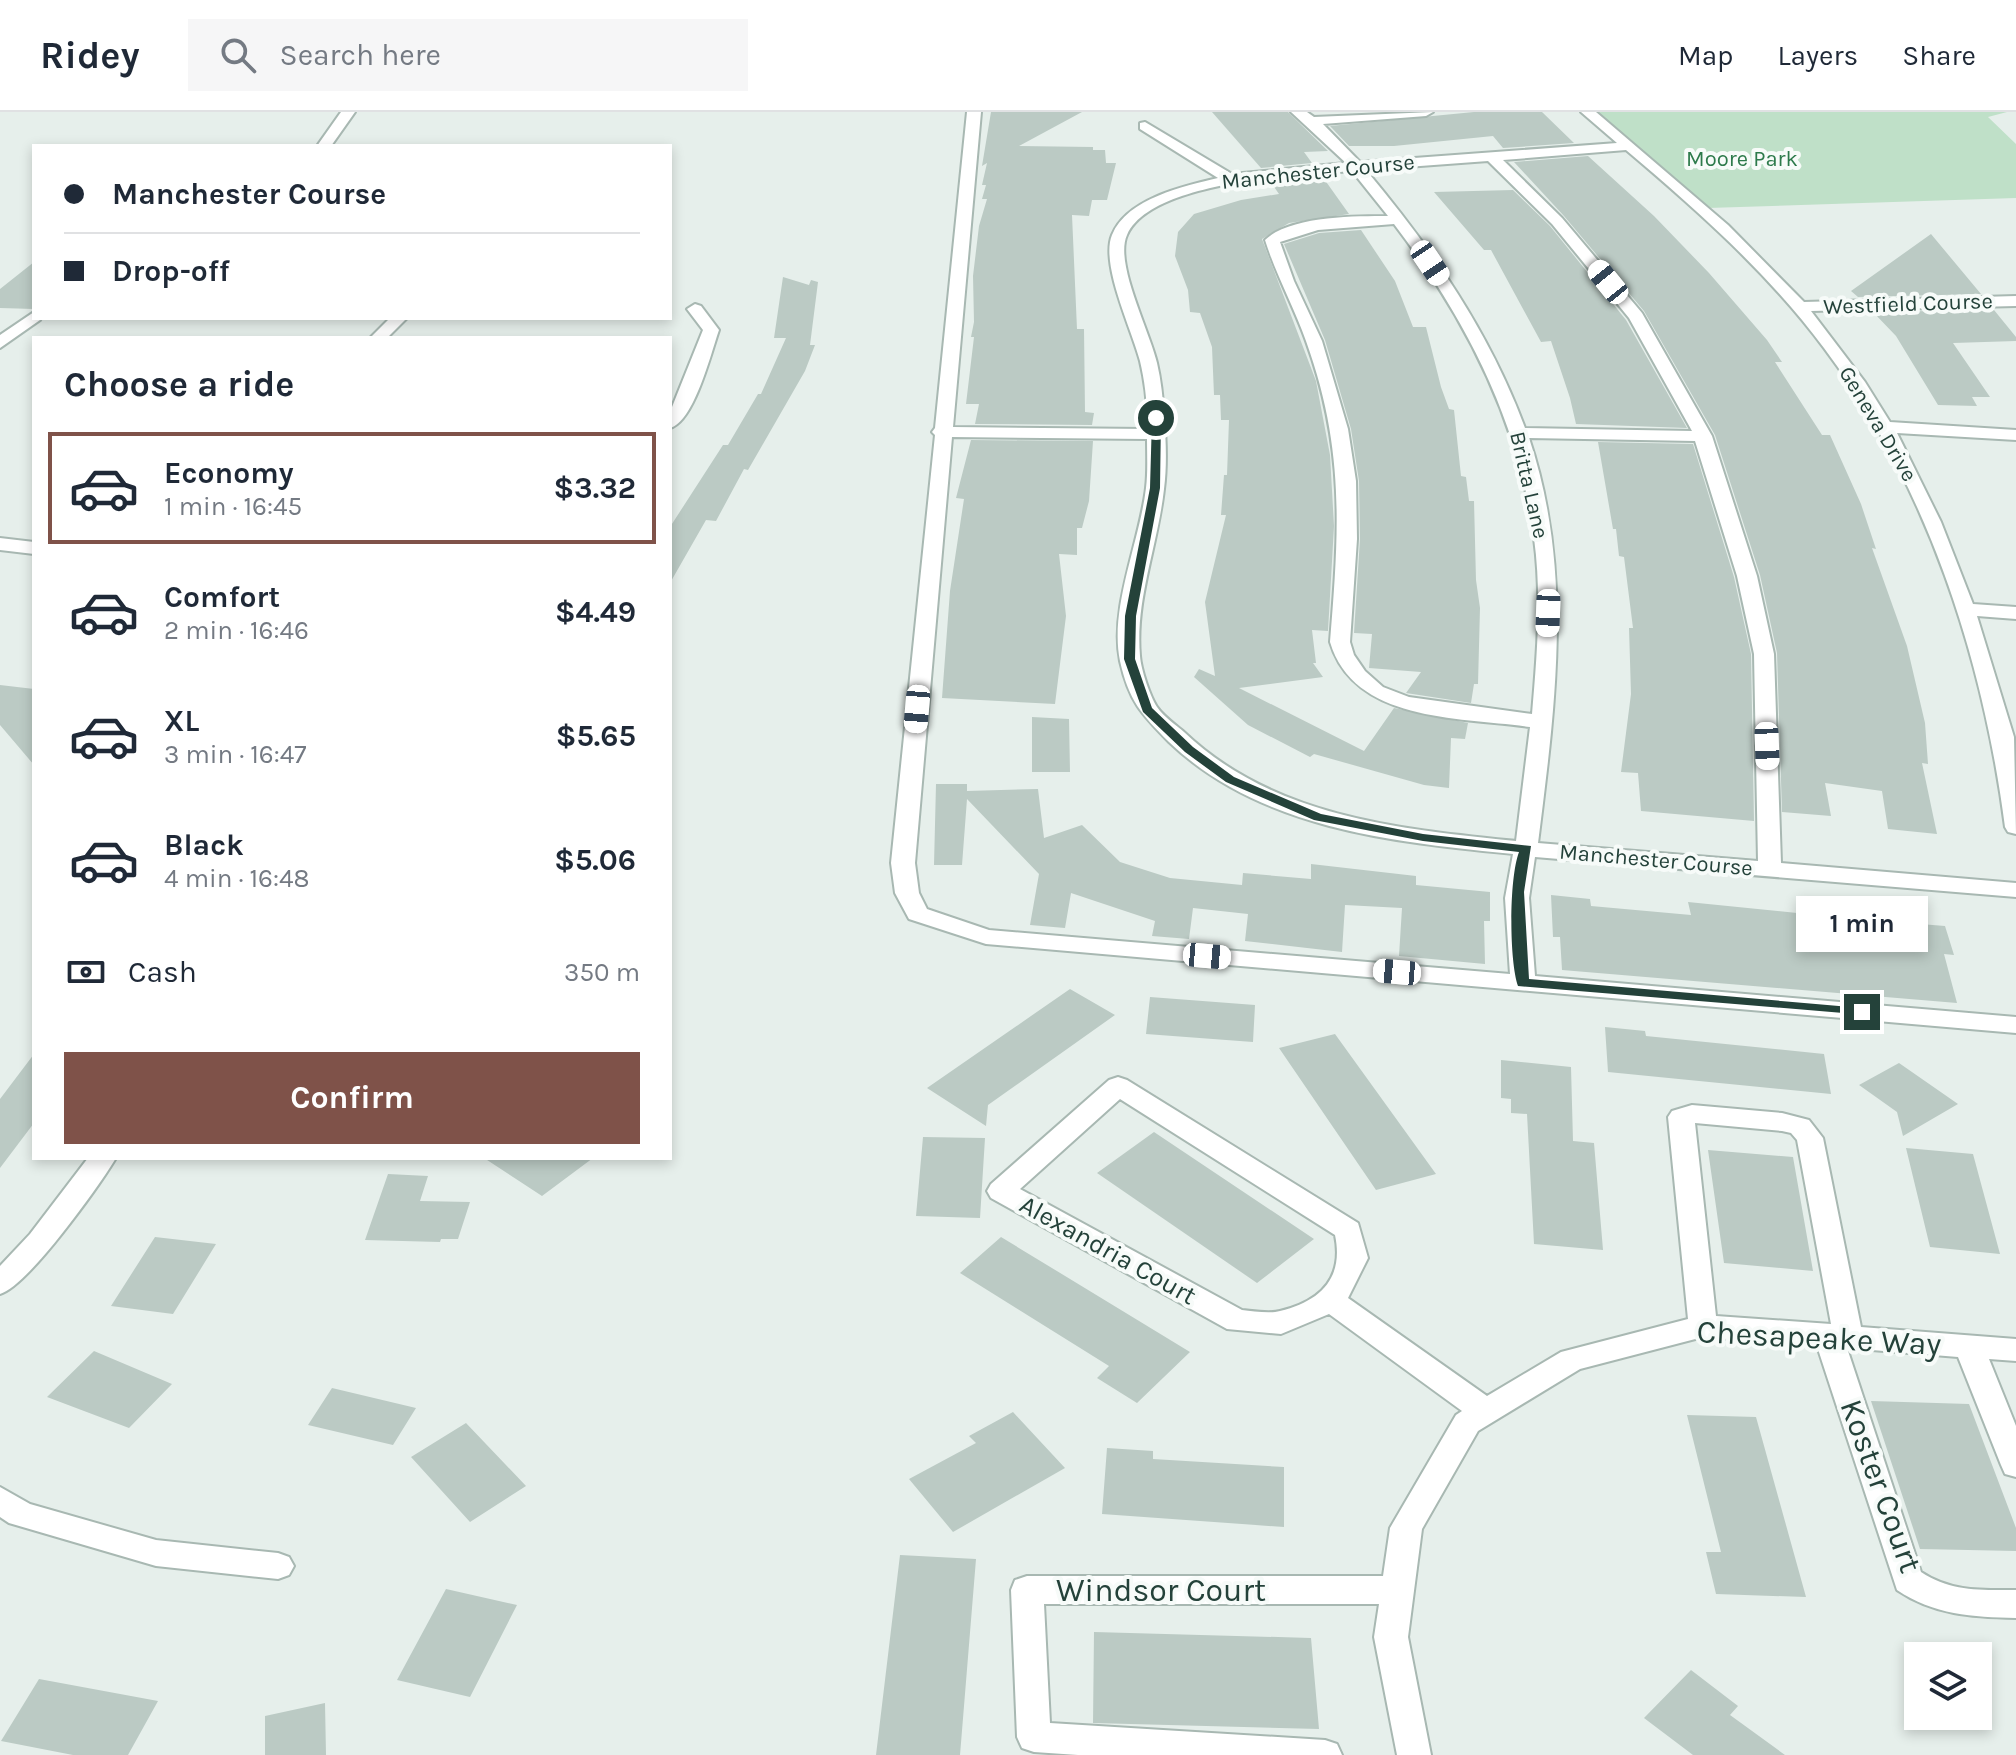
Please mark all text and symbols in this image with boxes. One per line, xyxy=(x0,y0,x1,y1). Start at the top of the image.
search box xyxy=(188,19,748,91)
text: Ridey xyxy=(40,33,140,78)
icon: search xyxy=(216,33,260,77)
text: Search here xyxy=(280,37,441,73)
text: Map xyxy=(1678,39,1733,72)
text: Layers xyxy=(1777,39,1858,72)
text: Share xyxy=(1902,39,1976,72)
park label: Moore Park xyxy=(1686,146,1798,172)
street label: Manchester Course xyxy=(1220,149,1416,195)
text: Manchester Course xyxy=(112,176,386,212)
car xyxy=(1407,236,1453,290)
text: Drop-off xyxy=(112,253,230,289)
car xyxy=(1584,256,1632,308)
street label: Westfield Course xyxy=(1823,288,1993,320)
street label: Geneva Drive xyxy=(1833,362,1923,486)
text: Choose a ride xyxy=(64,363,294,405)
route start xyxy=(1138,400,1174,436)
street label: Britta Lane xyxy=(1504,429,1554,541)
icon: car xyxy=(68,452,140,524)
text: Economy xyxy=(164,455,294,491)
text: $3.32 xyxy=(553,470,636,506)
text: 1 min · 16:45 xyxy=(164,491,302,522)
icon: car xyxy=(68,576,140,648)
text: Comfort xyxy=(164,579,280,615)
car xyxy=(1535,589,1561,637)
text: $4.49 xyxy=(555,594,636,630)
text: 2 min · 16:46 xyxy=(164,615,309,646)
car xyxy=(903,684,931,734)
icon: car xyxy=(68,700,140,772)
text: XL xyxy=(164,703,199,739)
text: $5.65 xyxy=(556,718,636,754)
car xyxy=(1754,722,1780,770)
text: 3 min · 16:47 xyxy=(164,739,306,770)
icon: car xyxy=(68,824,140,896)
text: Black xyxy=(164,827,244,863)
street label: Manchester Course xyxy=(1558,839,1754,881)
text: $5.06 xyxy=(554,842,636,878)
text: 4 min · 16:48 xyxy=(164,863,309,894)
callout: 1 min xyxy=(1796,896,1928,952)
text: 1 min xyxy=(1829,908,1895,939)
car xyxy=(1182,942,1232,970)
icon: cash xyxy=(64,950,108,994)
text: Cash xyxy=(128,954,197,990)
text: 350 m xyxy=(564,957,640,988)
car xyxy=(1372,958,1422,986)
route end xyxy=(1844,994,1880,1030)
button: Confirm xyxy=(64,1052,640,1144)
street label: Alexandria Court xyxy=(1014,1189,1202,1311)
street label: Chesapeake Way xyxy=(1696,1313,1942,1363)
street label: Koster Court xyxy=(1833,1394,1929,1578)
street label: Windsor Court xyxy=(1056,1572,1266,1609)
map controls xyxy=(1904,1642,1992,1730)
button: layers xyxy=(1904,1642,1992,1730)

